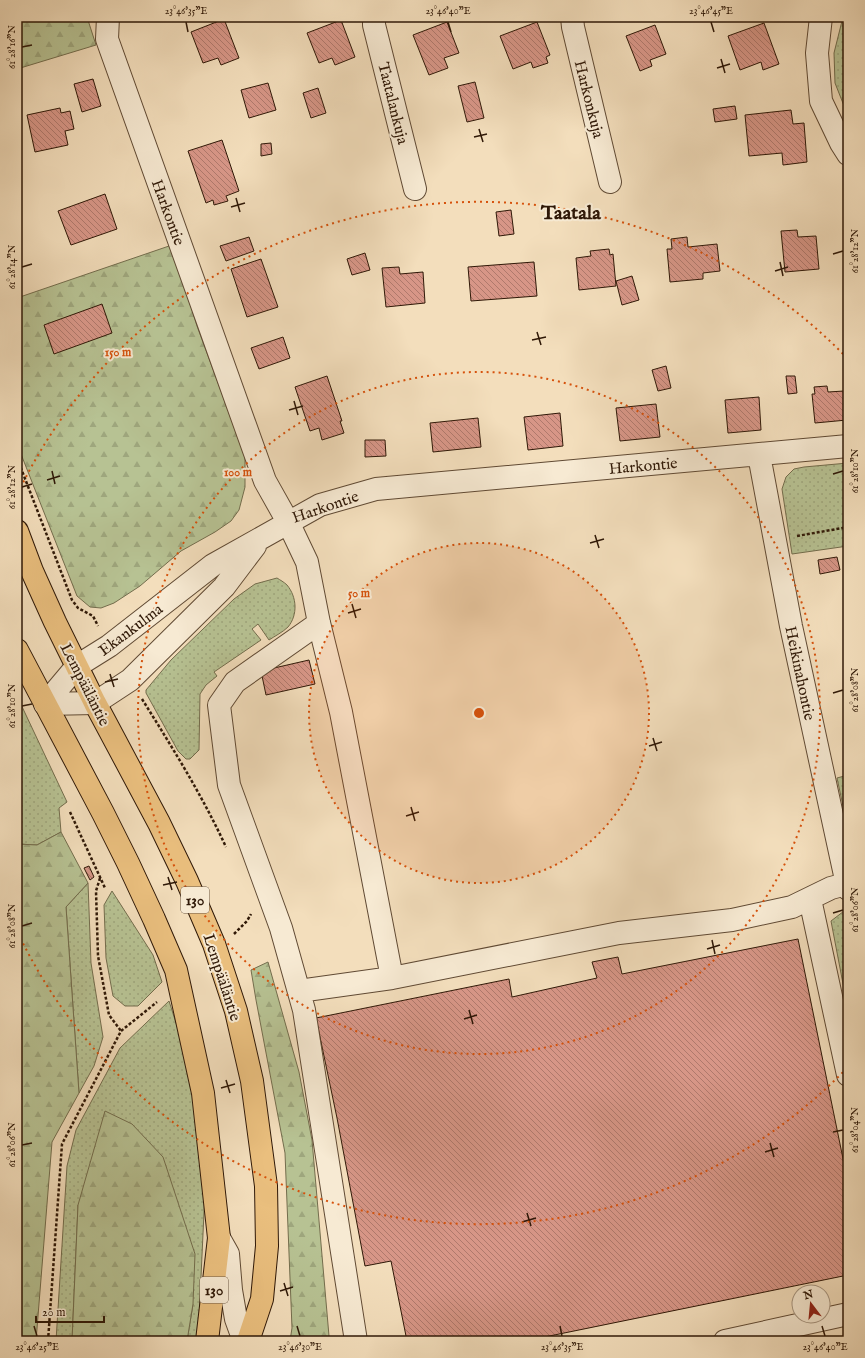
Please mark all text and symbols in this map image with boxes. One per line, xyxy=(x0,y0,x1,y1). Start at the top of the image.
text: 23°46'35"E xyxy=(165,5,207,18)
text: 23°46'40"E xyxy=(425,5,471,18)
text: 23°46'45"E xyxy=(689,5,733,18)
text: 61°28'16"N xyxy=(6,25,19,69)
street label: Harkonkuja xyxy=(569,58,607,141)
street label: Taatalankuja xyxy=(372,60,412,147)
street label: Harkontie xyxy=(146,177,188,249)
district label: Taatala xyxy=(540,201,601,226)
text: 61°28'12"N xyxy=(849,228,862,273)
text: 61°28'14"N xyxy=(6,244,19,289)
text: 150 m xyxy=(105,345,132,360)
text: 61°28'10"N xyxy=(849,448,862,493)
street label: Harkontie xyxy=(608,454,678,480)
text: 61°28'12"N xyxy=(6,464,19,509)
text: 100 m xyxy=(224,465,253,480)
street label: Harkontie xyxy=(290,487,362,529)
text: 50 m xyxy=(348,586,371,601)
street label: Ekankulma xyxy=(95,600,167,661)
street label: Heikinahontie xyxy=(779,624,819,722)
street label: Lempääläntie xyxy=(55,640,114,730)
text: 61°28'08"N xyxy=(849,667,862,712)
text: 61°28'10"N xyxy=(6,683,19,728)
centre of rings xyxy=(472,706,486,720)
road number: 130 xyxy=(181,887,209,913)
text: 61°28'06"N xyxy=(849,887,862,933)
text: 61°28'08"N xyxy=(6,903,19,948)
street label: Lempääläntie xyxy=(198,931,245,1024)
text: 61°28'04"N xyxy=(849,1107,862,1153)
text: 61°28'06"N xyxy=(6,1122,19,1168)
road number: 130 xyxy=(200,1277,228,1303)
north arrow xyxy=(791,1284,831,1324)
text: N xyxy=(801,1287,815,1304)
scale bar xyxy=(36,1298,104,1324)
text: 20 m xyxy=(42,1305,65,1320)
text: 23°46'25"E xyxy=(15,1341,59,1354)
text: 23°46'30"E xyxy=(278,1341,322,1354)
text: 23°46'35"E xyxy=(541,1341,583,1354)
text: 23°46'40"E xyxy=(802,1341,848,1354)

